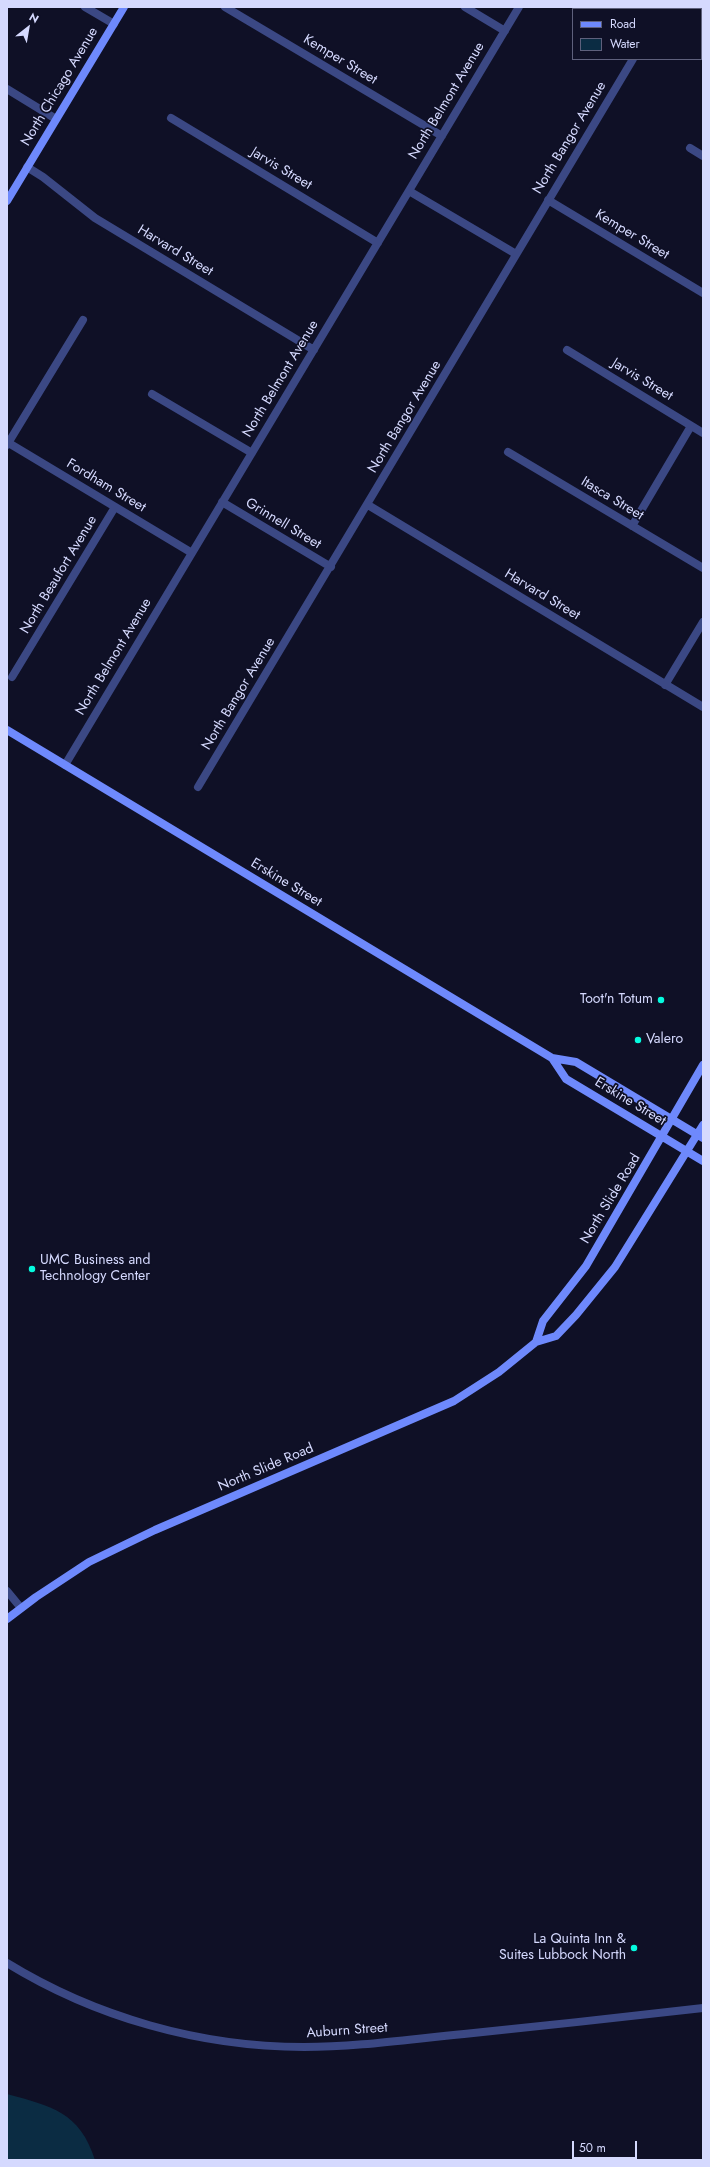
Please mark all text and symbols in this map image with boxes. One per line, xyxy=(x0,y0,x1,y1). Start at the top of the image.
north arrow xyxy=(8,8,48,48)
legend xyxy=(572,8,702,60)
text: N xyxy=(26,9,42,27)
text: Road xyxy=(610,15,636,33)
street label: North Chicago Avenue xyxy=(18,25,102,149)
street label: Kemper Street xyxy=(300,31,380,89)
text: Water xyxy=(610,35,640,53)
street label: North Belmont Avenue xyxy=(405,39,489,163)
street label: North Bangor Avenue xyxy=(530,79,610,197)
street label: Jarvis Street xyxy=(247,144,315,194)
street label: Kemper Street xyxy=(592,206,672,264)
street label: Harvard Street xyxy=(134,222,216,280)
street label: North Belmont Avenue xyxy=(239,317,323,441)
street label: Jarvis Street xyxy=(608,355,676,405)
street label: North Bangor Avenue xyxy=(365,358,445,476)
street label: Fordham Street xyxy=(63,456,149,516)
street label: Itasca Street xyxy=(578,474,646,524)
street label: Grinnell Street xyxy=(242,495,324,553)
street label: North Beaufort Avenue xyxy=(17,513,101,637)
street label: Harvard Street xyxy=(501,566,583,624)
street label: North Belmont Avenue xyxy=(72,595,156,719)
street label: North Bangor Avenue xyxy=(199,635,279,753)
street label: Erskine Street xyxy=(247,855,325,911)
place label: Toot'n Totum xyxy=(580,992,653,1008)
marker: Toot'n Totum xyxy=(656,995,666,1005)
place label: Valero xyxy=(646,1032,683,1048)
marker: Valero xyxy=(633,1035,643,1045)
street label: Erskine Street xyxy=(591,1074,669,1130)
street label: North Slide Road xyxy=(577,1151,645,1247)
place label: UMC Business and Technology Center xyxy=(40,1253,150,1286)
marker: UMC Business and Technology Center xyxy=(27,1264,37,1274)
street label: North Slide Road xyxy=(216,1440,316,1496)
place label: La Quinta Inn & Suites Lubbock North xyxy=(499,1932,626,1964)
marker: La Quinta Inn & Suites Lubbock North xyxy=(629,1943,639,1953)
street label: Auburn Street xyxy=(306,2020,388,2042)
scale bar xyxy=(574,2133,639,2159)
text: 50 m xyxy=(579,2139,606,2157)

